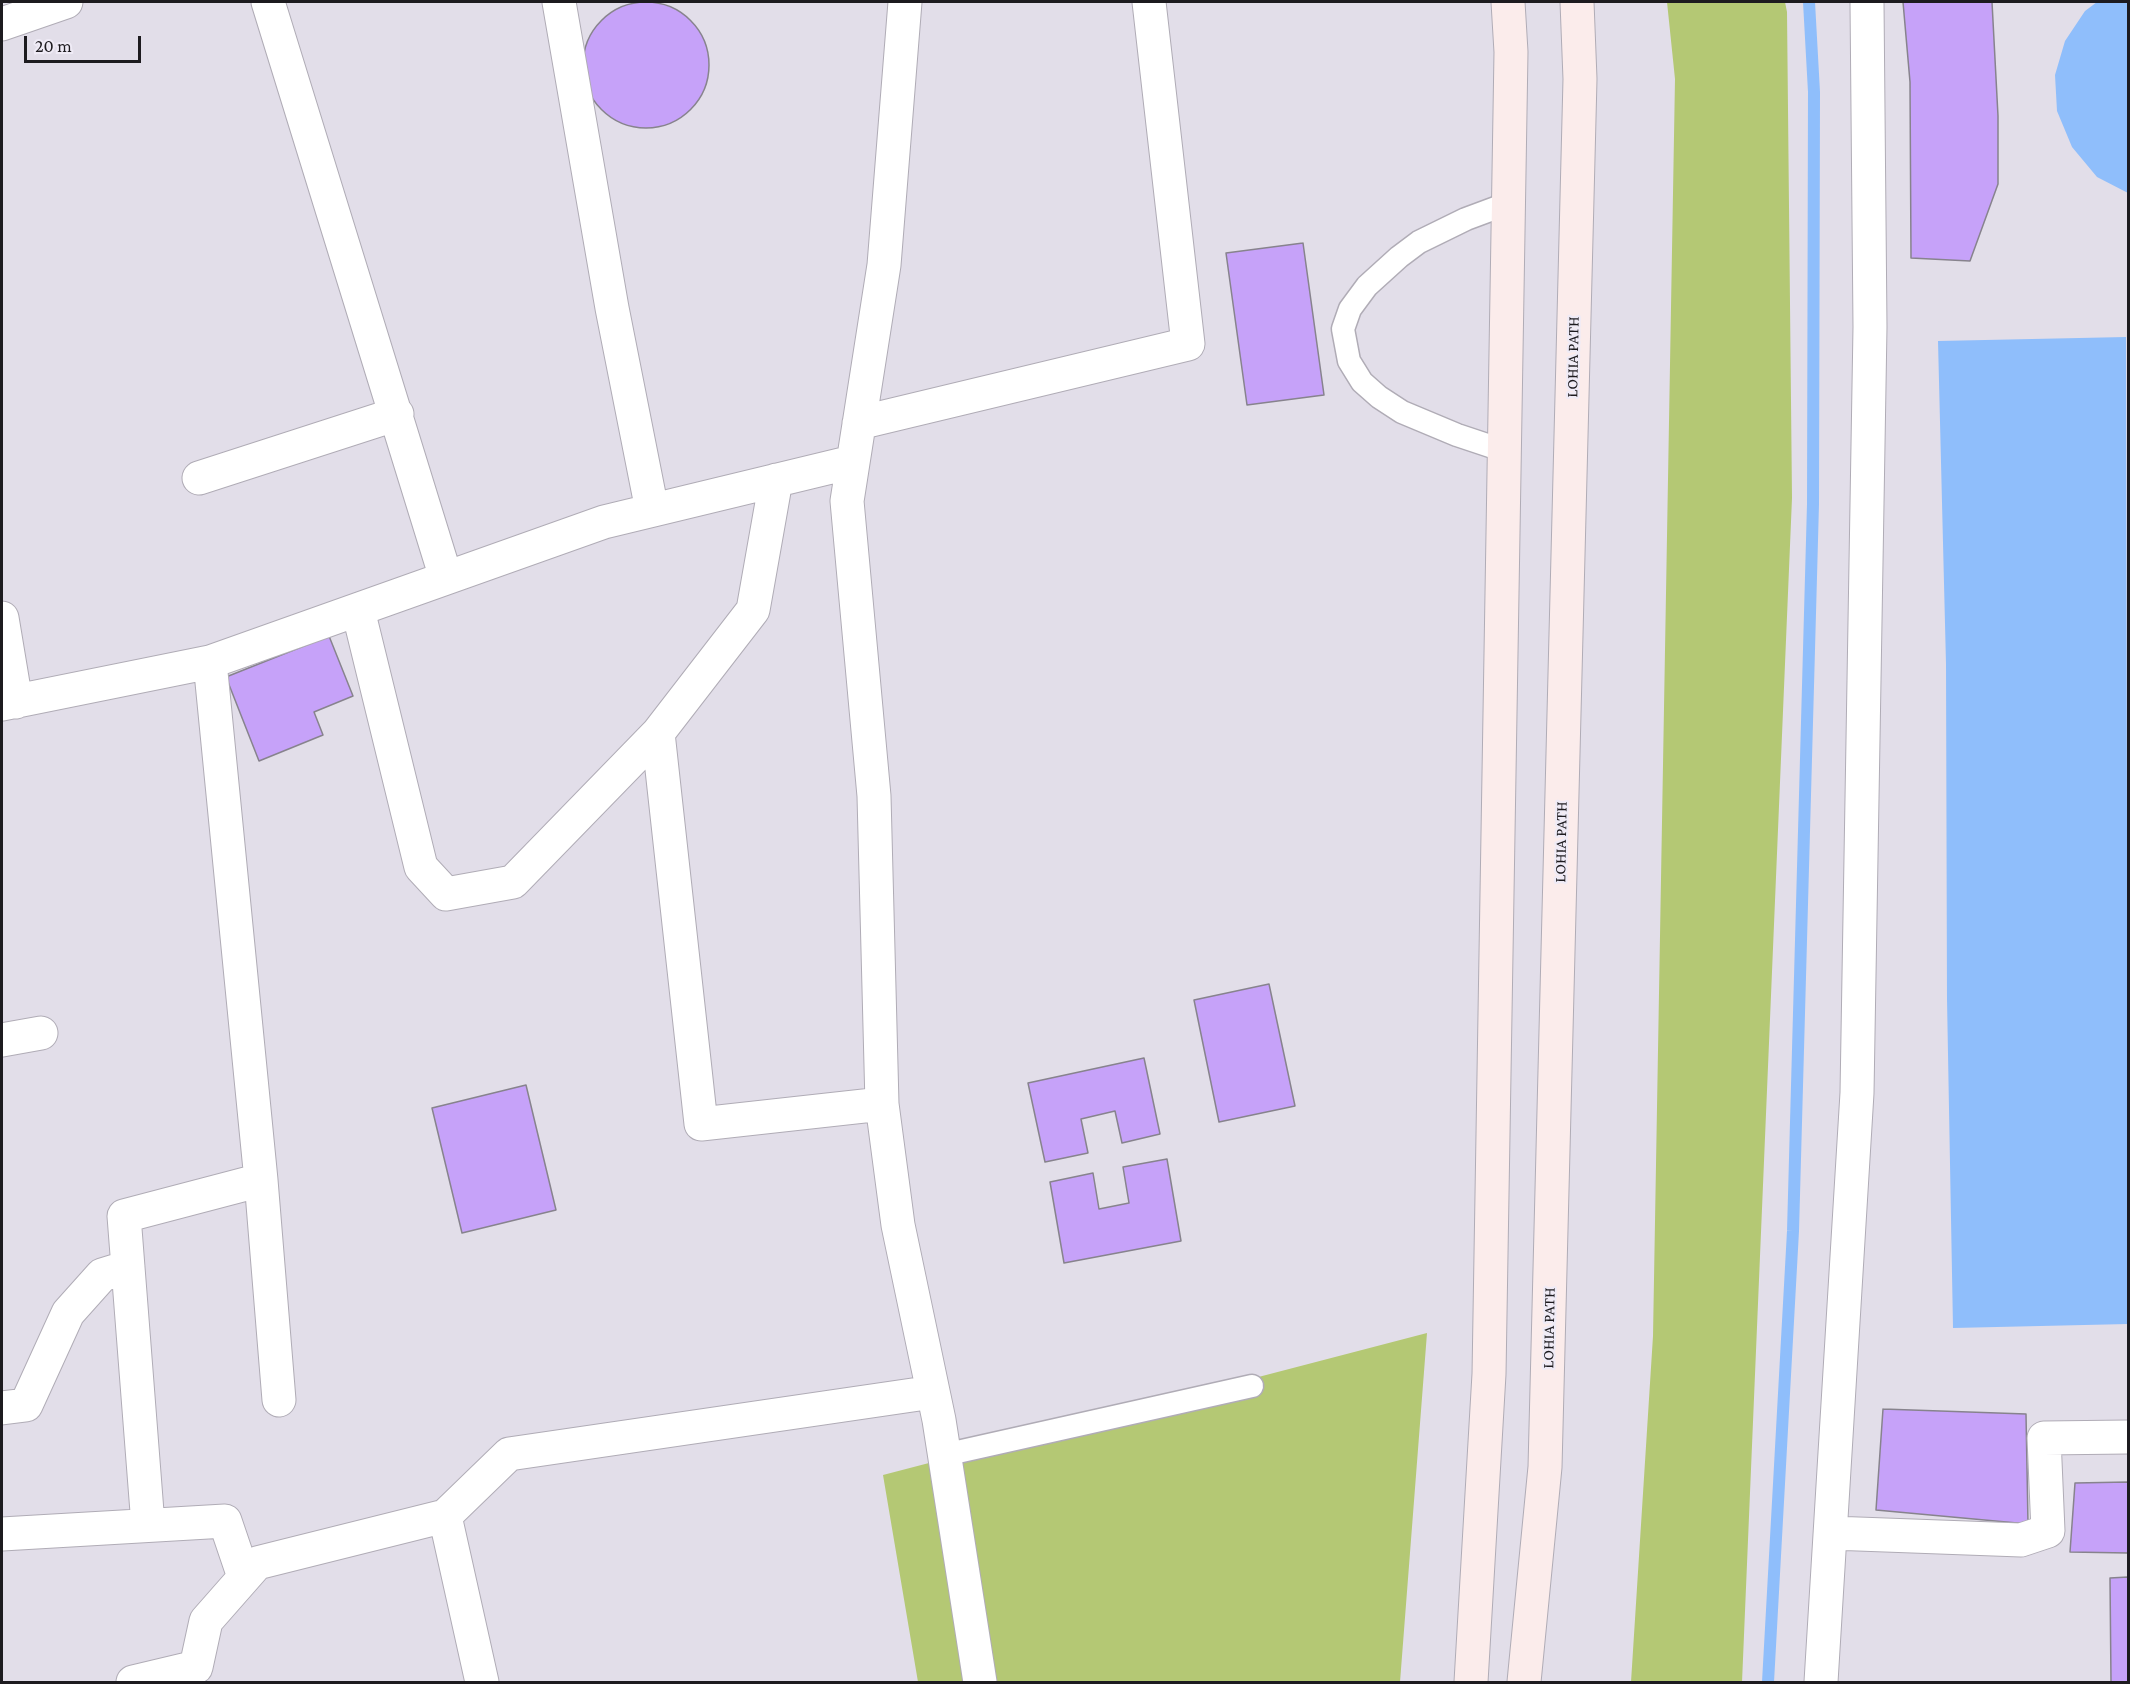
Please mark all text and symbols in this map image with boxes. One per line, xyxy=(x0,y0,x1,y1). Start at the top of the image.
scale bar xyxy=(27,24,144,62)
text: 20 m xyxy=(35,36,72,56)
street label: LOHIA PATH xyxy=(1563,316,1583,398)
street label: LOHIA PATH xyxy=(1551,801,1571,883)
street label: LOHIA PATH xyxy=(1539,1287,1559,1369)

